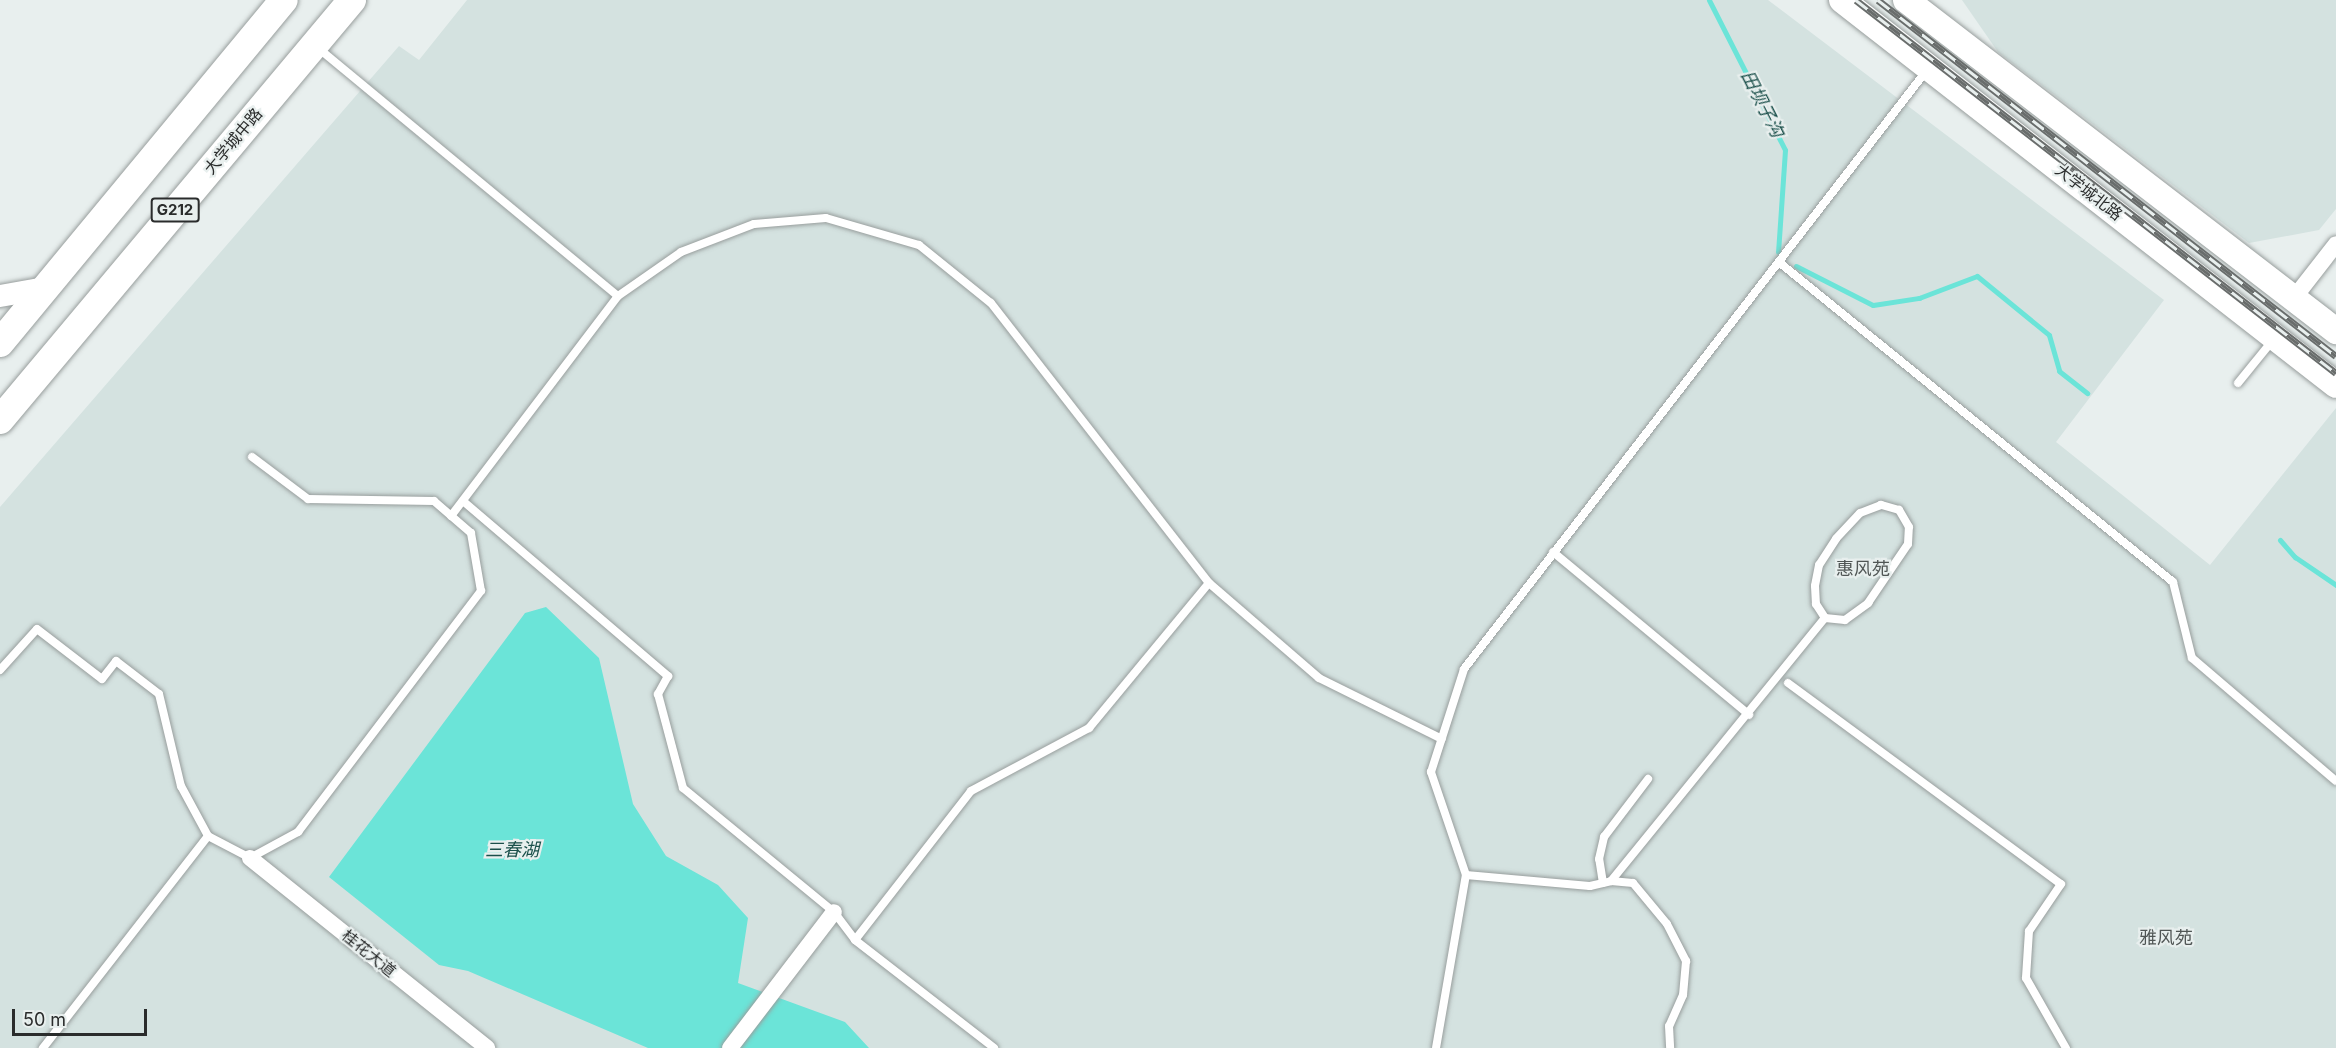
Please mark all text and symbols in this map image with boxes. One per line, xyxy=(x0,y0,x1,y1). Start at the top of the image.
water label: 田坝子沟 xyxy=(1736,67,1788,141)
street label: 大学城中路 xyxy=(200,104,266,178)
street label: 大学城北路 xyxy=(2052,160,2126,224)
road number: G212 xyxy=(150,198,201,222)
district label: 惠风苑 xyxy=(1836,558,1890,580)
water label: 三春湖 xyxy=(485,839,539,861)
street label: 桂花大道 xyxy=(338,925,400,981)
district label: 雅风苑 xyxy=(2139,927,2193,949)
scale bar xyxy=(15,997,150,1035)
text: 50 m xyxy=(23,1009,66,1030)

